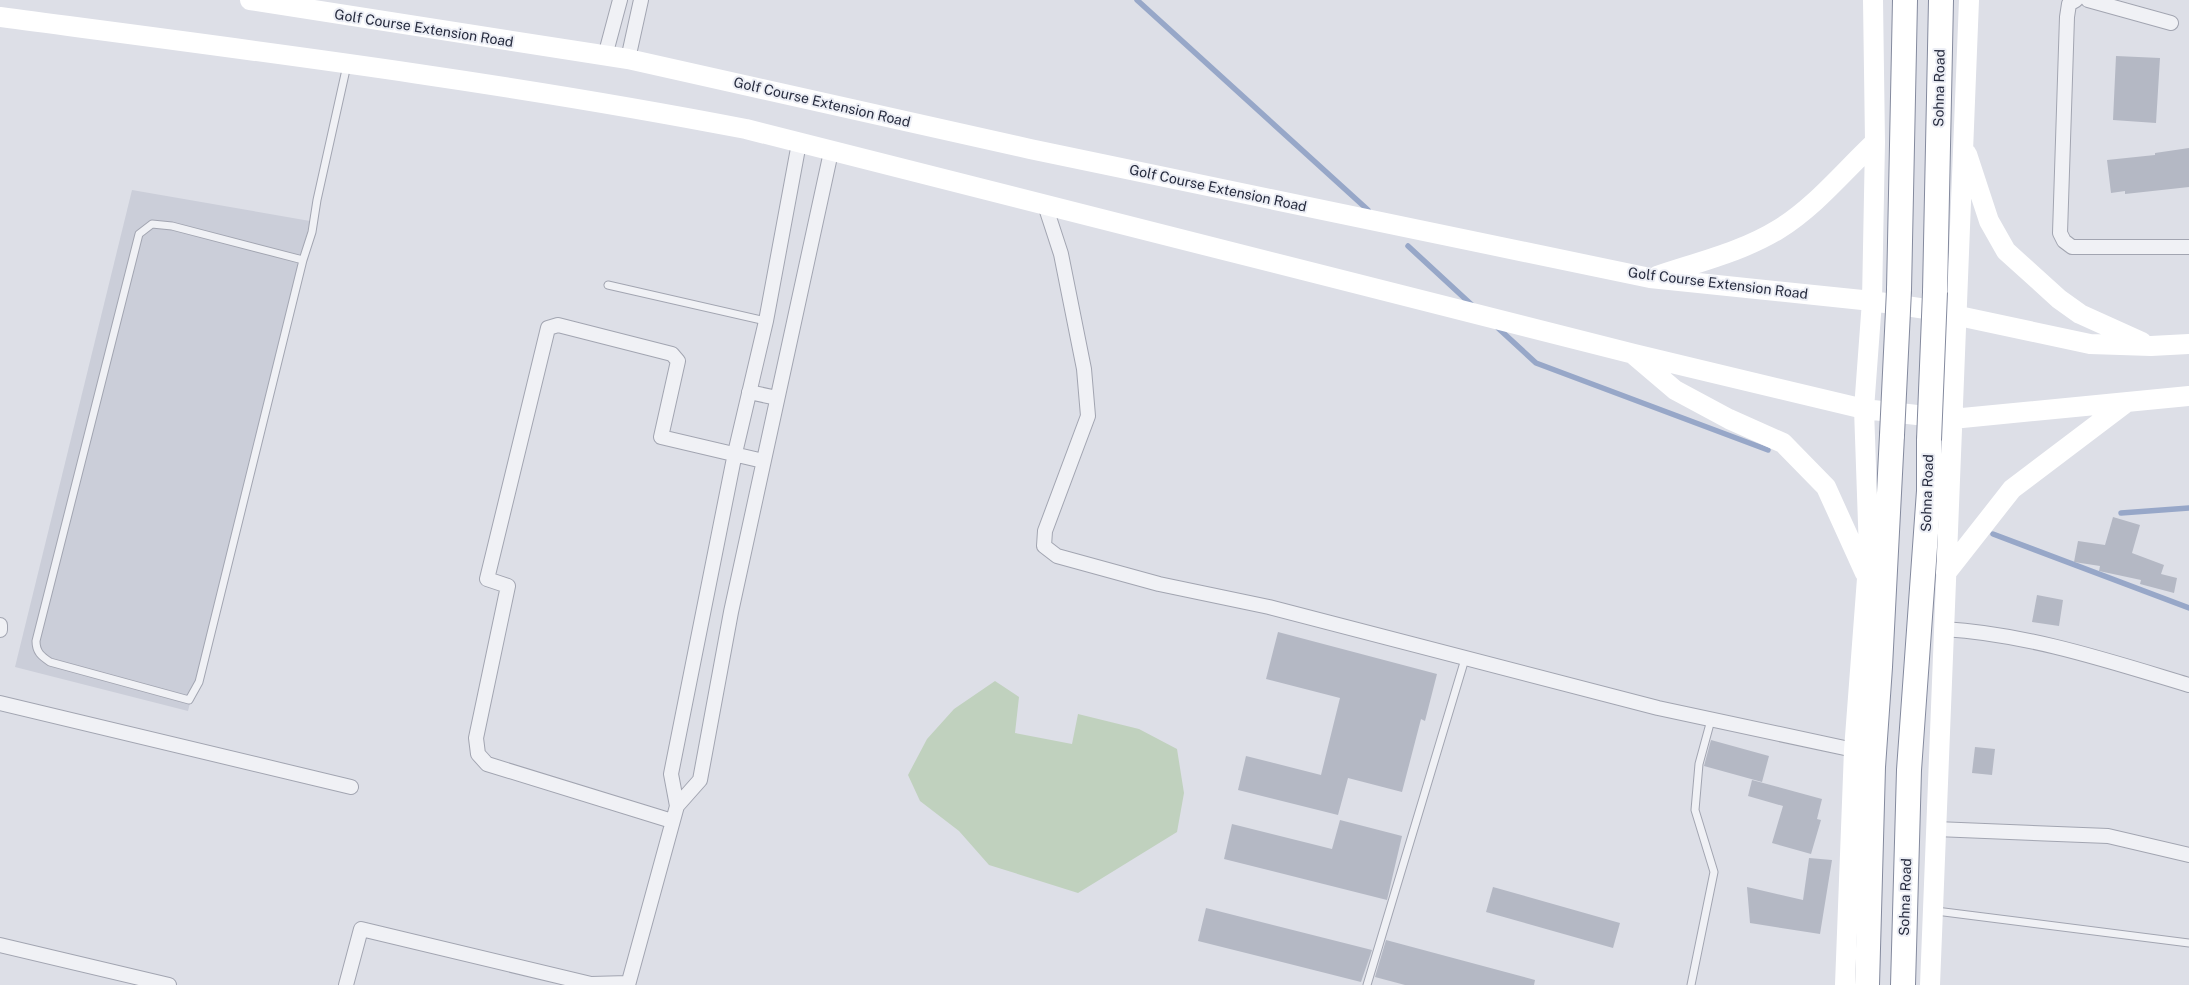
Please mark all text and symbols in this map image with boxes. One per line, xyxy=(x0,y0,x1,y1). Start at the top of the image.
street label: Golf Course Extension Road xyxy=(333,6,515,50)
street label: Sohna Road xyxy=(1930,49,1948,127)
street label: Golf Course Extension Road xyxy=(732,74,912,130)
street label: Golf Course Extension Road xyxy=(1128,161,1308,215)
street label: Golf Course Extension Road xyxy=(1627,264,1809,302)
street label: Sohna Road xyxy=(1918,454,1936,532)
street label: Sohna Road xyxy=(1896,858,1914,936)

